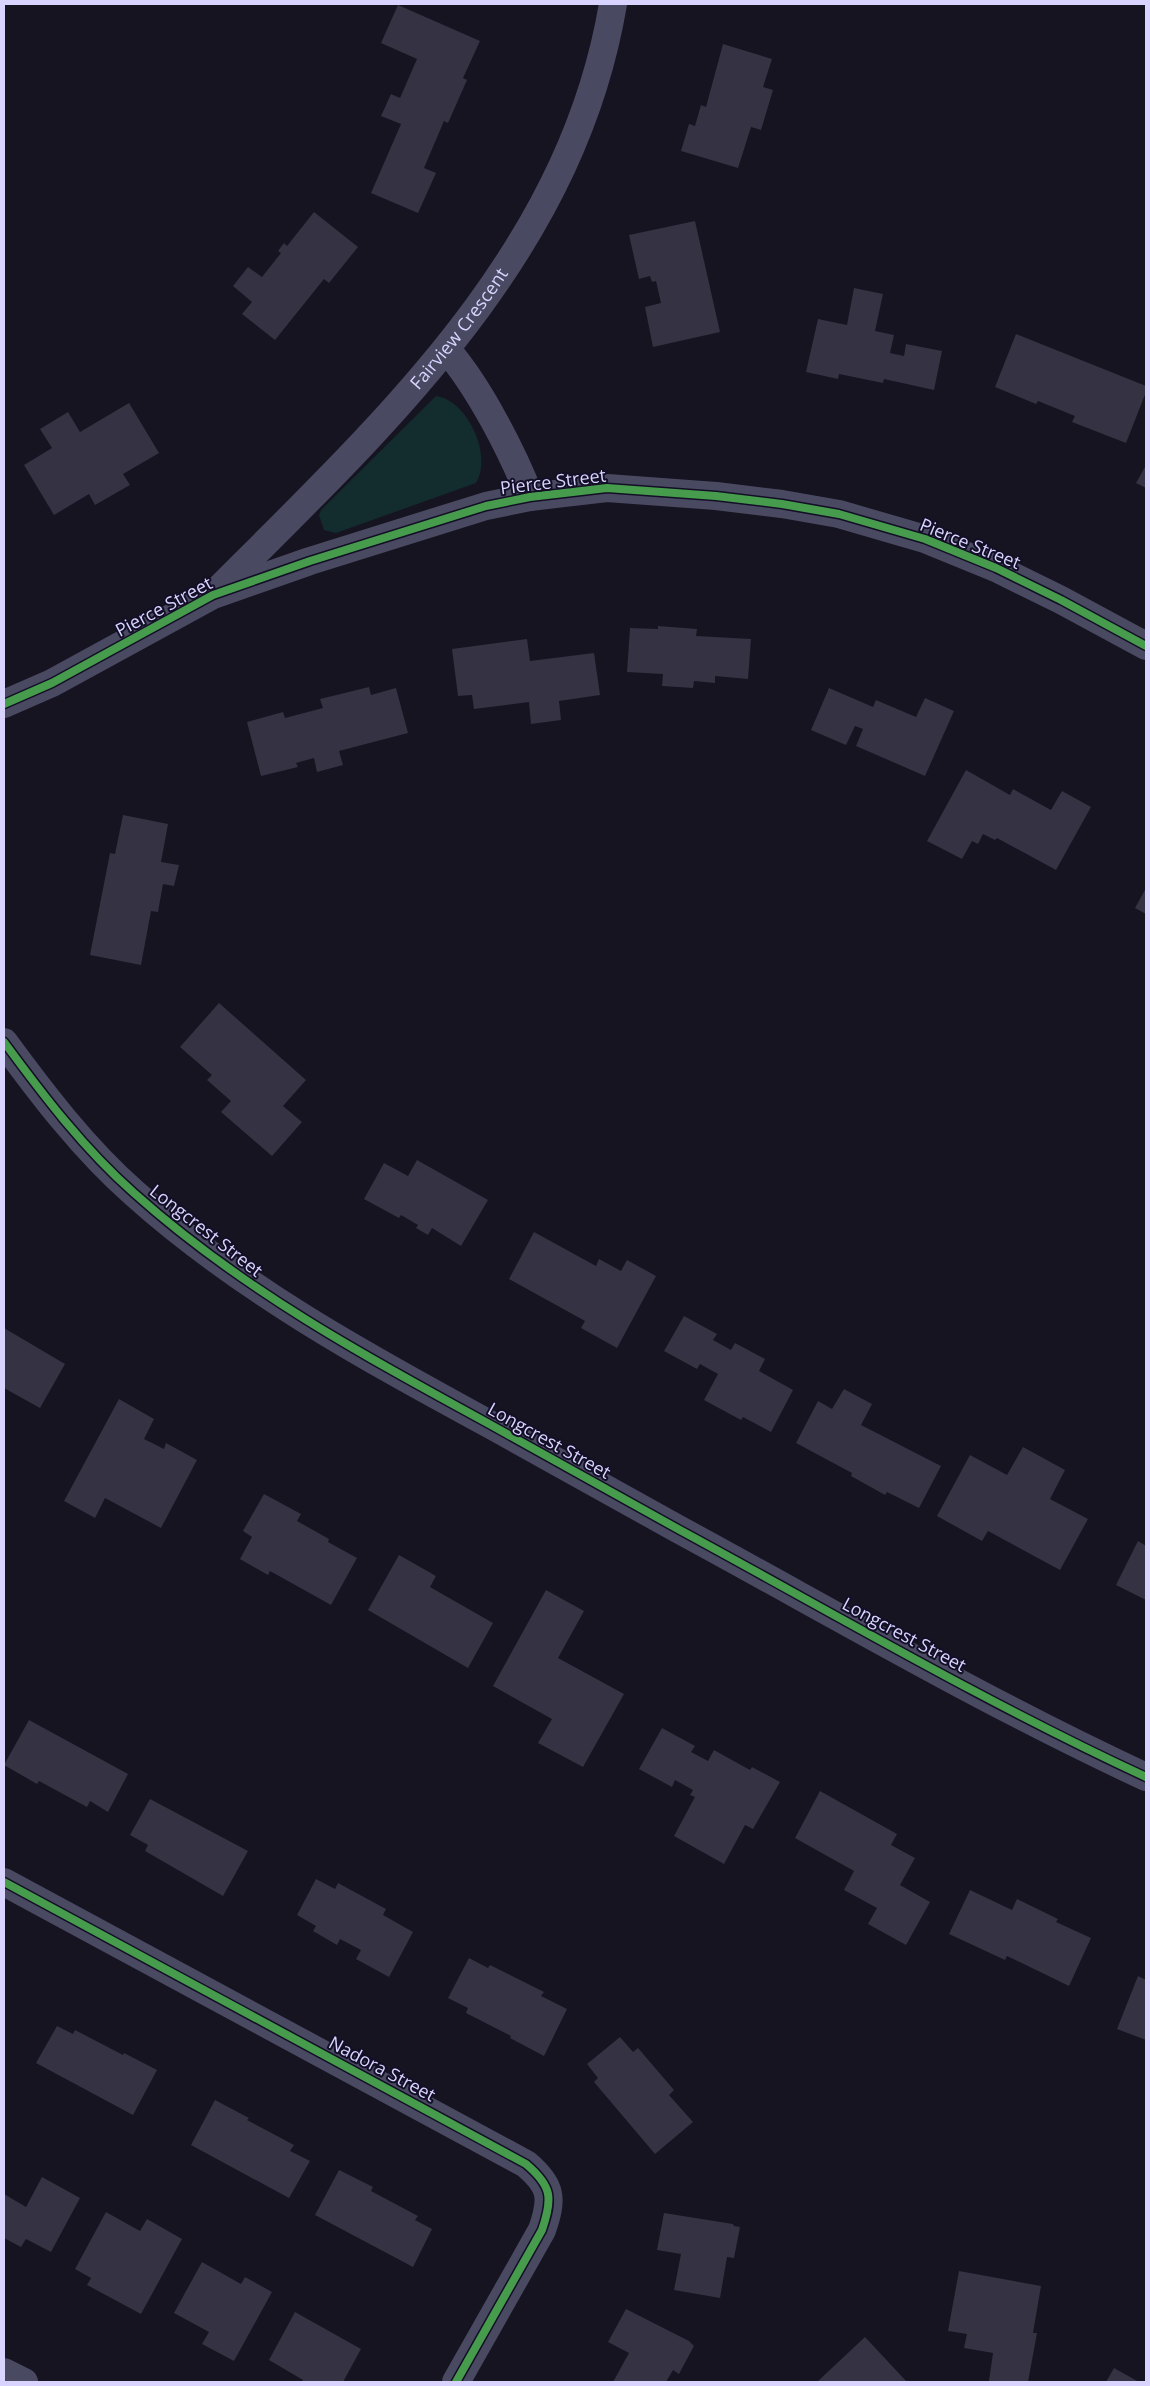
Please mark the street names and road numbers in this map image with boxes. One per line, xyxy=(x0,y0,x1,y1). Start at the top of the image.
street label: Fairview Crescent xyxy=(404,263,513,394)
street label: Pierce Street xyxy=(499,463,607,499)
street label: Pierce Street xyxy=(916,512,1024,574)
street label: Pierce Street xyxy=(111,571,216,642)
street label: Longcrest Street xyxy=(145,1179,268,1282)
street label: Longcrest Street xyxy=(484,1396,615,1484)
street label: Longcrest Street xyxy=(838,1591,971,1677)
street label: Nadora Street xyxy=(325,2030,440,2106)

